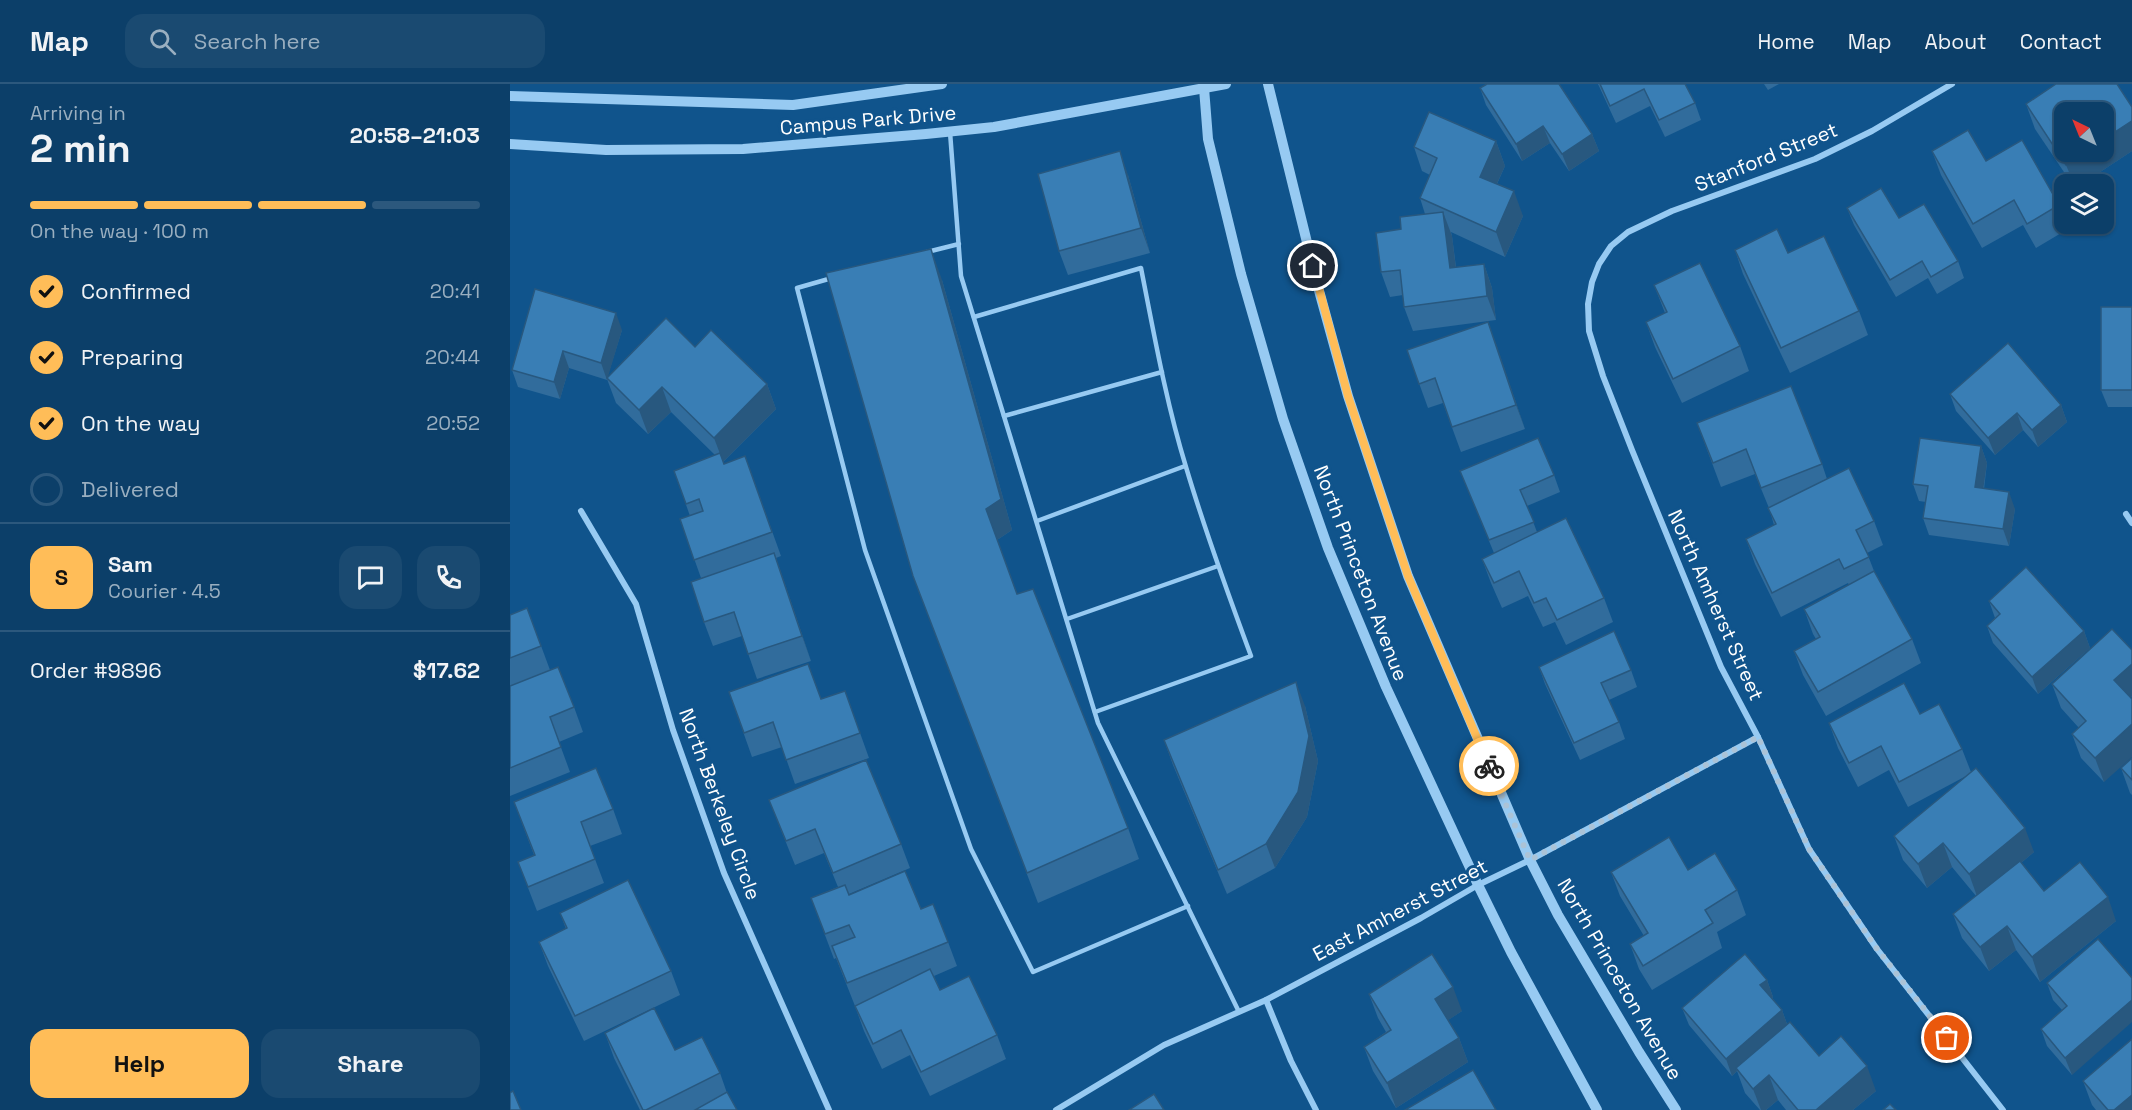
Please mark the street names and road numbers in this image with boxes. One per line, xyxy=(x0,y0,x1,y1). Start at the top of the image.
street label: Campus Park Drive xyxy=(779,99,957,141)
street label: Stanford Street xyxy=(1691,116,1841,198)
street label: North Princeton Avenue xyxy=(1308,461,1414,685)
street label: North Amherst Street xyxy=(1662,505,1770,705)
street label: North Berkeley Circle xyxy=(673,705,767,903)
street label: East Amherst Street xyxy=(1308,853,1492,967)
street label: North Princeton Avenue xyxy=(1552,873,1688,1085)

